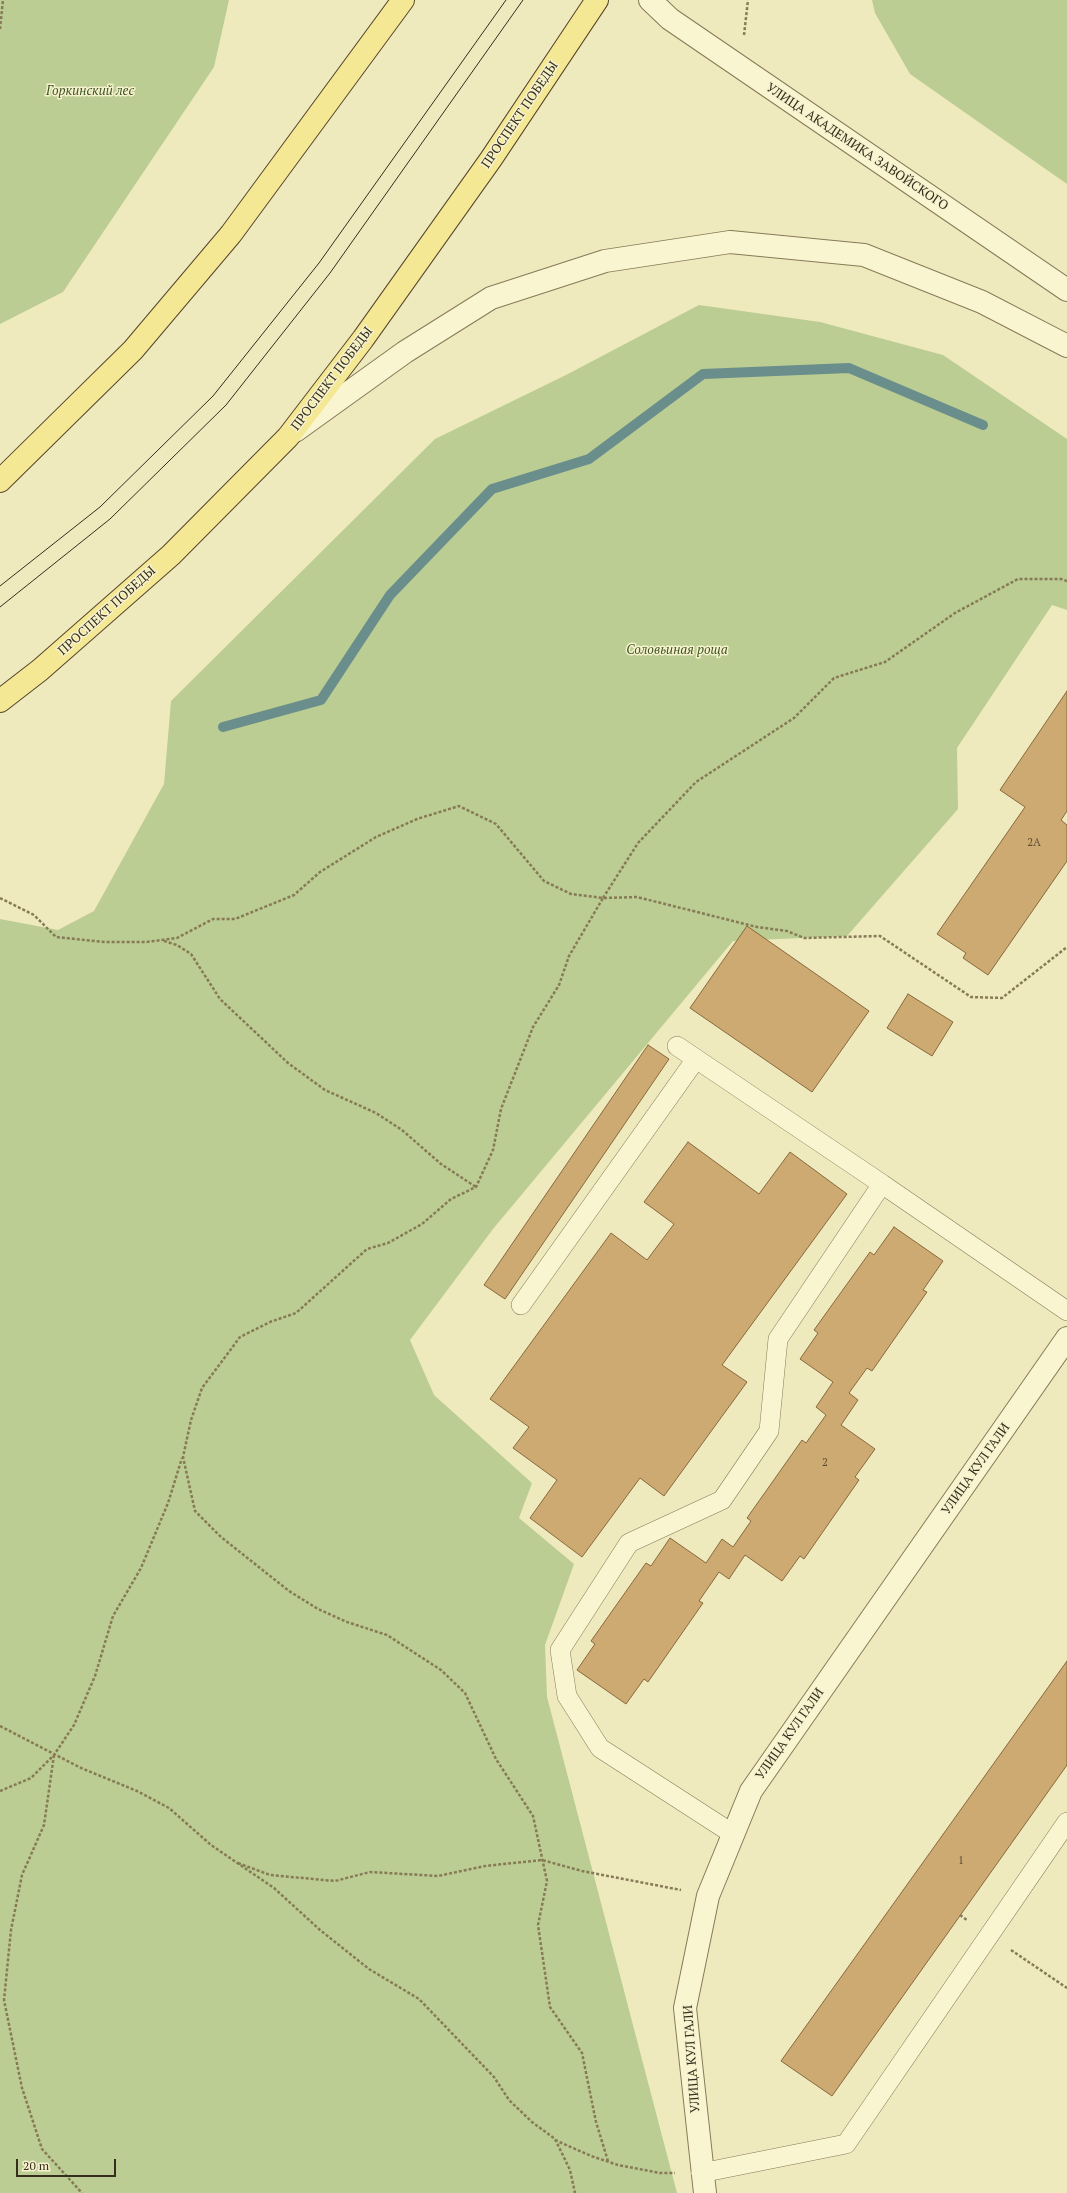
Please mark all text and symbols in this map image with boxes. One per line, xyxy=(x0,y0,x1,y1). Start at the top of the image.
street label: ПРОСПЕКТ ПОБЕДЫ xyxy=(478,59,562,171)
street label: УЛИЦА АКАДЕМИКА ЗАВОЙСКОГО xyxy=(763,80,951,214)
park label: Горкинский лес xyxy=(46,83,134,99)
street label: ПРОСПЕКТ ПОБЕДЫ xyxy=(288,324,376,434)
street label: ПРОСПЕКТ ПОБЕДЫ xyxy=(55,563,159,659)
park label: Соловьиная роща xyxy=(626,642,728,658)
house number: 2А xyxy=(1027,836,1041,850)
street label: УЛИЦА КУЛ ГАЛИ xyxy=(939,1420,1013,1518)
house number: 2 xyxy=(822,1456,828,1470)
street label: УЛИЦА КУЛ ГАЛИ xyxy=(753,1685,827,1783)
house number: 1 xyxy=(958,1854,964,1868)
street label: УЛИЦА КУЛ ГАЛИ xyxy=(680,2004,704,2114)
scale bar xyxy=(18,2151,118,2177)
text: 20 m xyxy=(23,2158,49,2173)

